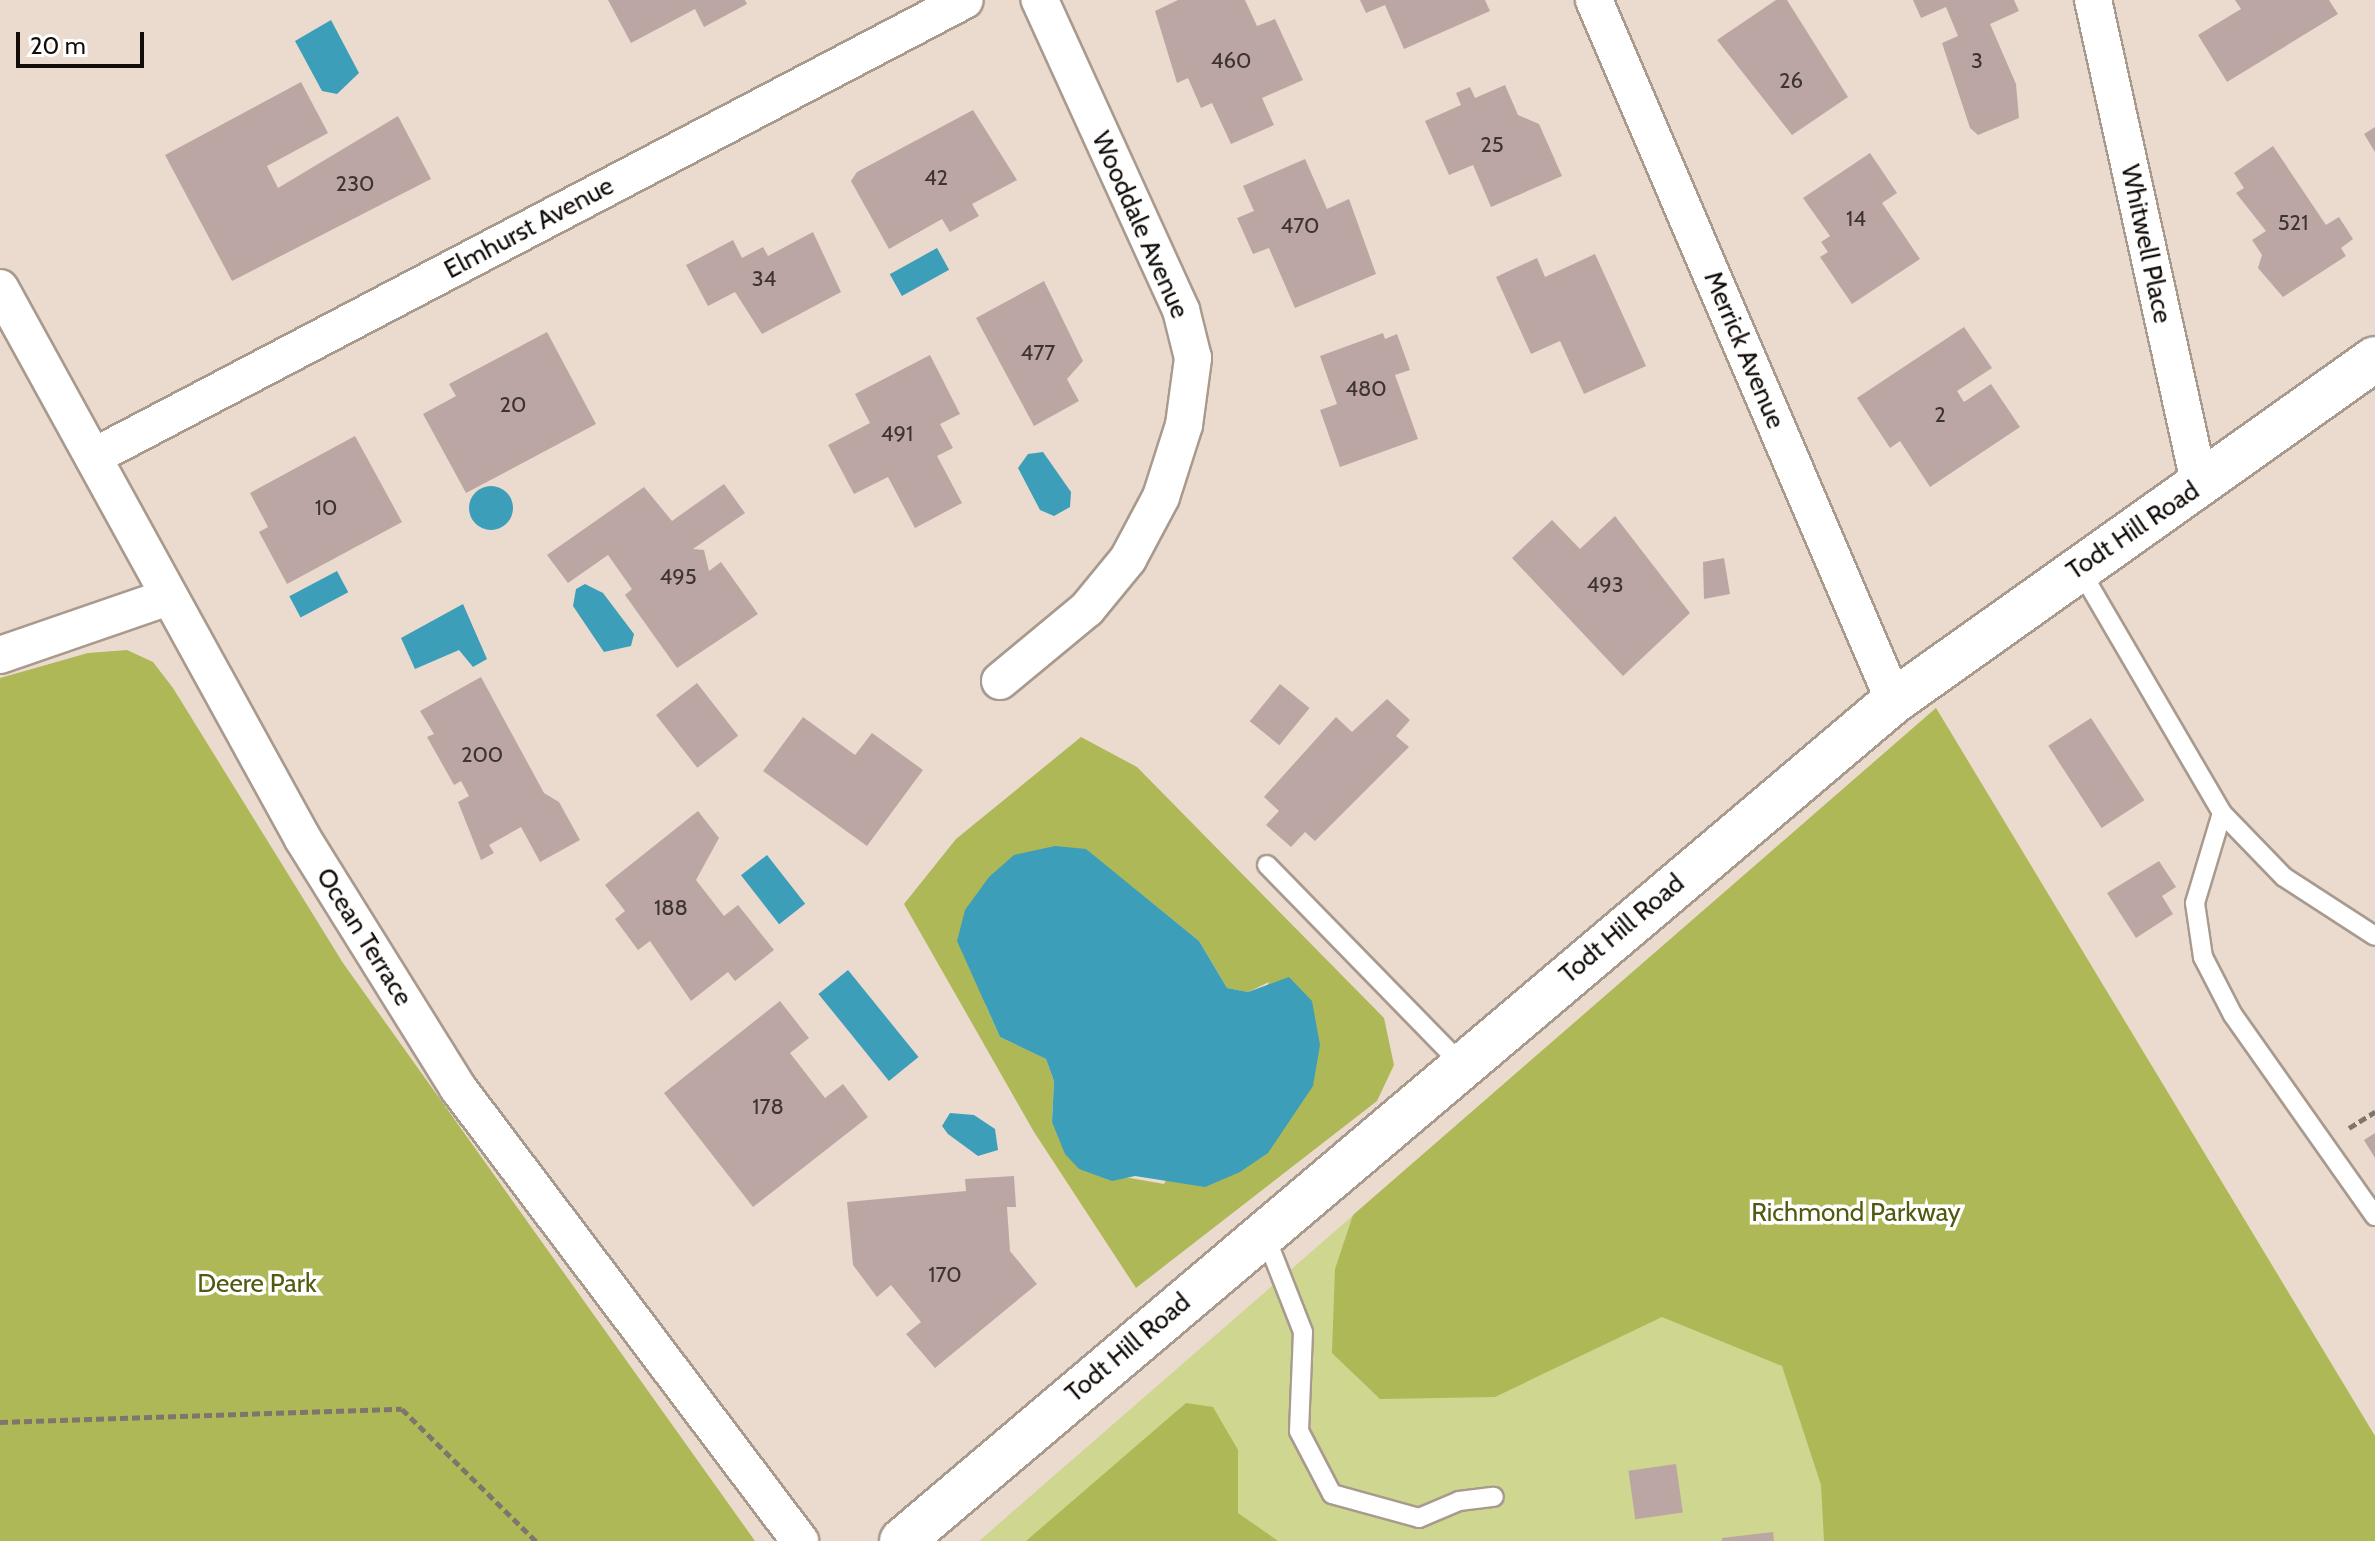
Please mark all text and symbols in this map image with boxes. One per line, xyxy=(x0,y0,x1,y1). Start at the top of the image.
scale bar xyxy=(20,16,148,66)
text: 20 m xyxy=(30,31,86,60)
house number: 460 xyxy=(1211,48,1251,74)
house number: 3 xyxy=(1971,48,1983,74)
house number: 26 xyxy=(1779,68,1803,94)
street label: Wooddale Avenue xyxy=(1085,127,1195,323)
house number: 25 xyxy=(1480,132,1504,158)
street label: Whitwell Place xyxy=(2114,162,2178,326)
house number: 42 xyxy=(924,165,948,191)
street label: Elmhurst Avenue xyxy=(439,170,619,286)
house number: 230 xyxy=(336,171,374,197)
house number: 14 xyxy=(1846,206,1866,232)
house number: 521 xyxy=(2278,210,2308,236)
house number: 470 xyxy=(1281,213,1319,239)
house number: 34 xyxy=(752,266,776,292)
street label: Merrick Avenue xyxy=(1697,267,1791,433)
house number: 477 xyxy=(1021,340,1055,366)
house number: 480 xyxy=(1345,376,1387,402)
house number: 20 xyxy=(500,392,526,418)
house number: 2 xyxy=(1934,402,1946,428)
house number: 491 xyxy=(881,421,913,447)
street label: Todt Hill Road xyxy=(2061,475,2205,587)
house number: 10 xyxy=(315,495,337,521)
house number: 495 xyxy=(659,564,697,590)
house number: 493 xyxy=(1586,572,1624,598)
house number: 200 xyxy=(461,742,503,768)
street label: Ocean Terrace xyxy=(309,862,419,1012)
street label: Todt Hill Road xyxy=(1553,868,1691,990)
house number: 188 xyxy=(654,895,688,921)
house number: 178 xyxy=(752,1094,784,1120)
park label: Richmond Parkway xyxy=(1751,1197,1961,1229)
house number: 170 xyxy=(928,1262,962,1288)
park label: Deere Park xyxy=(197,1268,317,1300)
street label: Todt Hill Road xyxy=(1059,1287,1197,1409)

